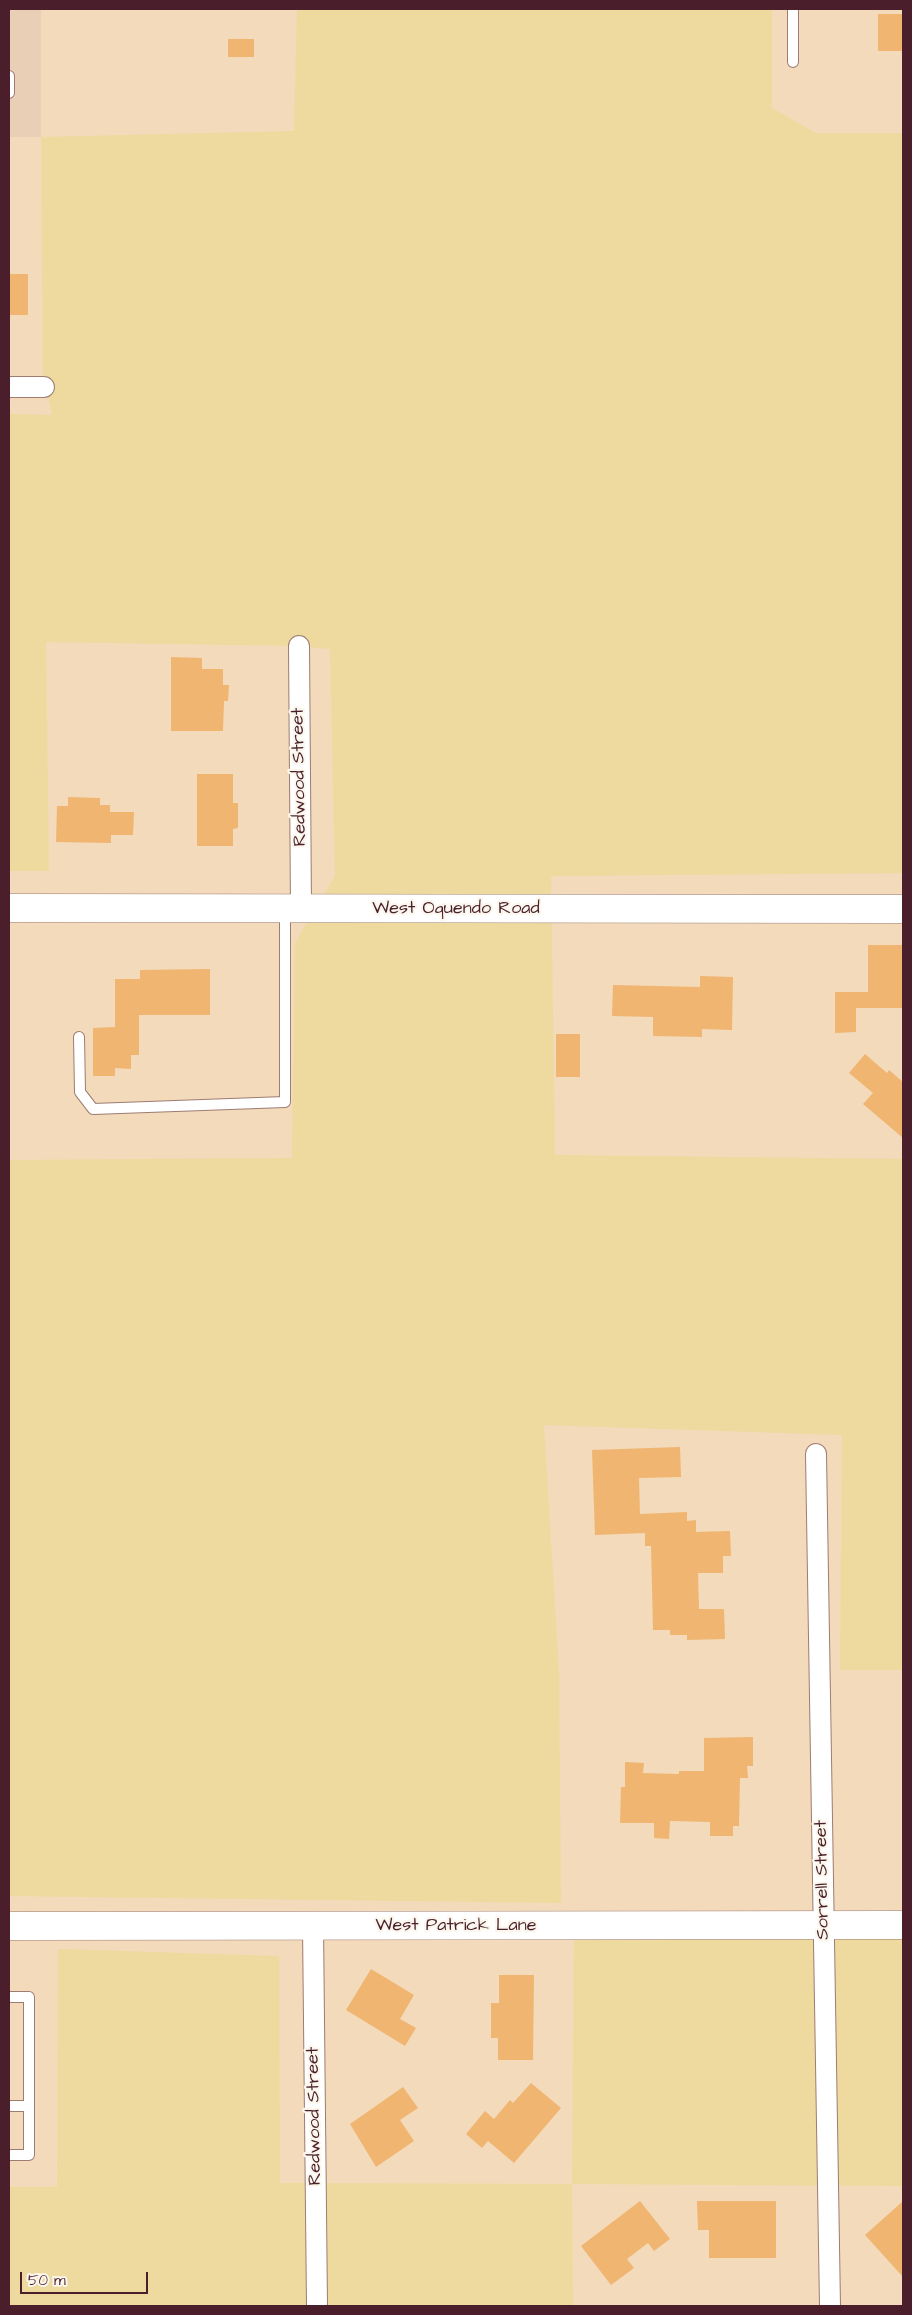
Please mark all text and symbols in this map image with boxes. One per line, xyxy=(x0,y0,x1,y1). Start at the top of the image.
street label: Redwood Street xyxy=(288,708,312,846)
street label: West Oquendo Road xyxy=(372,898,540,920)
street label: Sorrell Street xyxy=(811,1820,835,1940)
street label: West Patrick Lane xyxy=(376,1915,536,1937)
street label: Redwood Street xyxy=(303,2047,327,2185)
scale bar xyxy=(22,2262,150,2294)
text: 50 m xyxy=(28,2270,66,2291)

